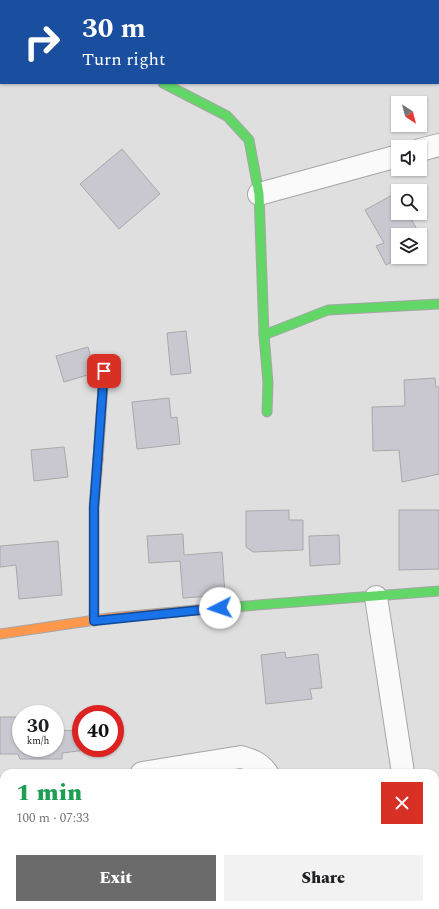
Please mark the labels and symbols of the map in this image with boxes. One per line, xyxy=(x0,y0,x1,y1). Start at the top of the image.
north arrow xyxy=(391,96,427,132)
pin xyxy=(87,354,121,388)
position arrow xyxy=(199,587,241,629)
speed limit sign: 40 xyxy=(72,705,124,757)

